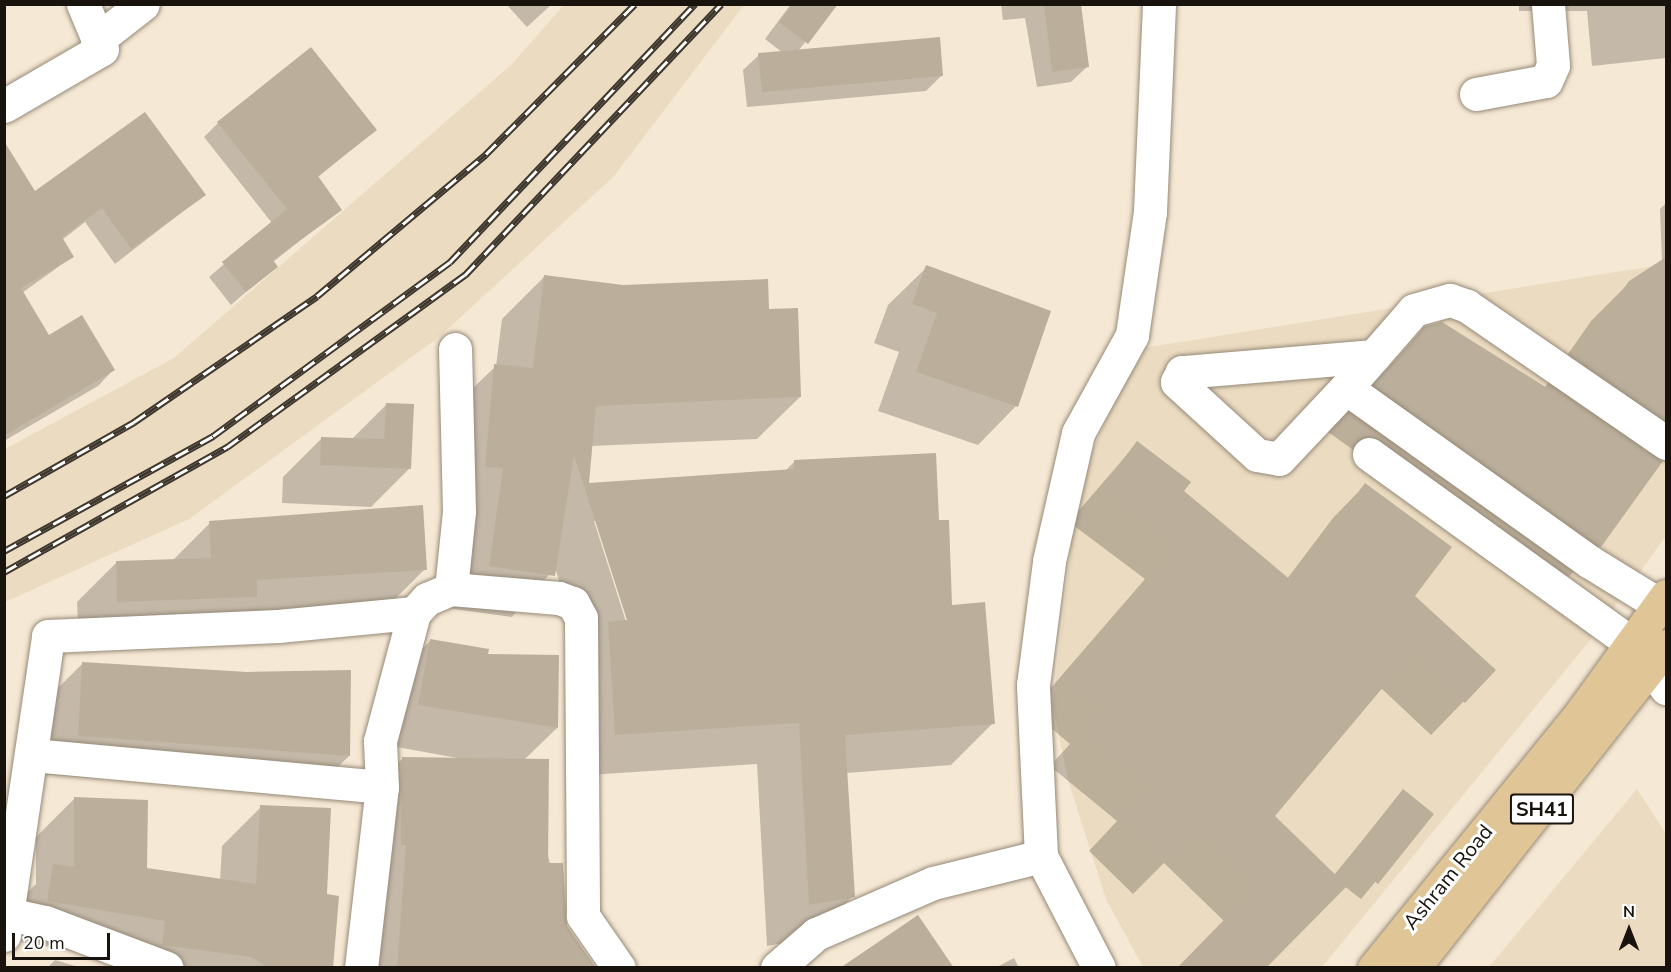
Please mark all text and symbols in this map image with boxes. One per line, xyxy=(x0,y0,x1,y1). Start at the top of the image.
road number: SH41 xyxy=(1509,792,1575,826)
street label: Ashram Road xyxy=(1398,819,1498,935)
north arrow xyxy=(1599,900,1659,960)
text: N xyxy=(1623,901,1635,923)
scale bar xyxy=(15,921,112,959)
text: 20 m xyxy=(23,931,65,955)

